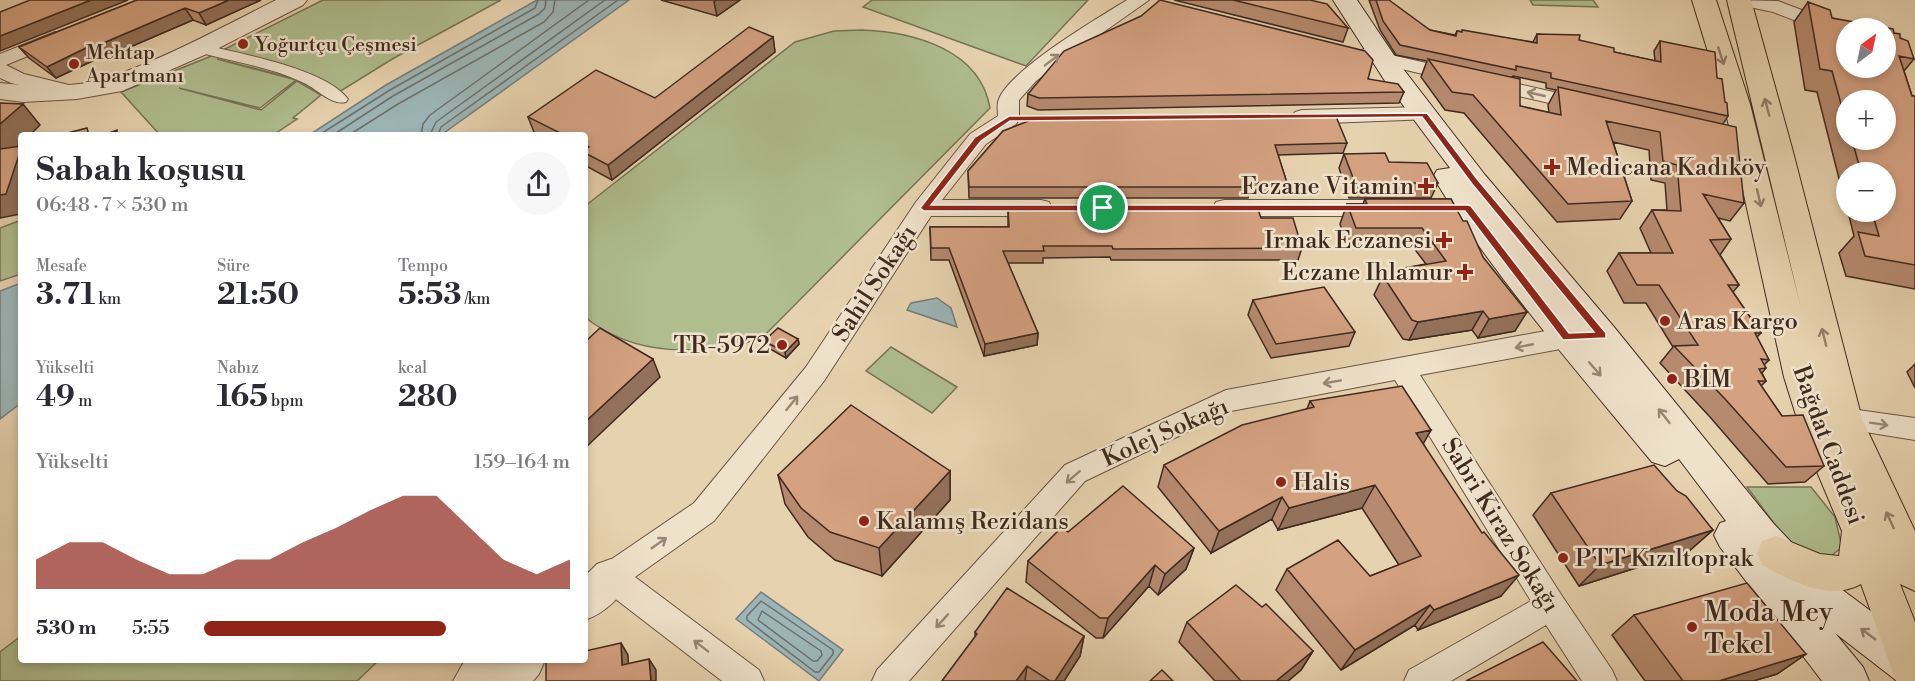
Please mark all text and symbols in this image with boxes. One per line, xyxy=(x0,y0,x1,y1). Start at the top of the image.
north arrow xyxy=(1836,18,1896,78)
map controls xyxy=(1836,18,1896,222)
place label: Yoğurtçu Çeşmesi xyxy=(254,33,417,58)
marker: Yoğurtçu Çeşmesi xyxy=(236,37,250,51)
place label: Mehtap Apartmanı xyxy=(85,41,184,89)
one-way arrow xyxy=(1717,46,1728,65)
one-way arrow xyxy=(1043,54,1059,67)
marker: Mehtap Apartmanı xyxy=(67,57,81,71)
one-way arrow xyxy=(1527,88,1546,99)
button: + xyxy=(1836,90,1896,150)
one-way arrow xyxy=(1761,98,1772,117)
text: Sabah koşusu xyxy=(36,150,245,191)
button: share xyxy=(507,152,570,215)
place label: Medicana Kadıköy xyxy=(1566,153,1766,183)
marker: Medicana Kadıköy xyxy=(1543,158,1561,176)
button: − xyxy=(1836,162,1896,222)
place label: Eczane Vitamin xyxy=(1241,172,1414,202)
marker: Eczane Vitamin xyxy=(1419,179,1433,193)
pin xyxy=(1077,182,1128,233)
one-way arrow xyxy=(1753,188,1765,207)
icon: arrive xyxy=(1086,191,1119,224)
text: 06:48 · 7 × 530 m xyxy=(36,193,188,218)
street label: Sahil Sokağı xyxy=(826,219,924,348)
place label: Irmak Eczanesi xyxy=(1264,226,1432,256)
marker: Irmak Eczanesi xyxy=(1437,233,1451,247)
text: Mesafe xyxy=(36,256,87,276)
text: Süre xyxy=(217,256,250,276)
text: Tempo xyxy=(398,256,448,276)
place label: Eczane Ihlamur xyxy=(1282,258,1453,288)
marker: Eczane Ihlamur xyxy=(1458,265,1472,279)
text: 3.71 xyxy=(36,276,95,314)
text: 21:50 xyxy=(217,276,299,314)
text: 5:53 xyxy=(398,276,461,314)
text: km xyxy=(95,289,121,309)
text: /km xyxy=(461,289,490,309)
place label: Aras Kargo xyxy=(1676,307,1798,337)
marker: Aras Kargo xyxy=(1658,314,1672,328)
one-way arrow xyxy=(1817,328,1829,347)
place label: TR-5972 xyxy=(673,331,770,361)
marker: TR-5972 xyxy=(775,338,789,352)
one-way arrow xyxy=(1514,341,1534,352)
text: Yükselti xyxy=(36,358,94,378)
text: Nabız xyxy=(217,358,259,378)
text: kcal xyxy=(398,358,427,378)
one-way arrow xyxy=(1588,361,1602,376)
street label: Bağdat Caddesi xyxy=(1785,361,1871,529)
place label: BİM xyxy=(1683,364,1731,395)
marker: BİM xyxy=(1665,372,1679,386)
one-way arrow xyxy=(1323,377,1342,388)
text: 49 xyxy=(36,378,75,416)
text: 165 xyxy=(217,378,268,416)
text: 280 xyxy=(398,378,458,416)
text: m xyxy=(75,391,92,411)
text: bpm xyxy=(268,391,304,411)
street label: Kolej Sokağı xyxy=(1097,392,1234,474)
one-way arrow xyxy=(786,395,799,411)
one-way arrow xyxy=(1658,408,1671,424)
one-way arrow xyxy=(1869,419,1889,430)
street label: Sabri Kiraz Sokağı xyxy=(1434,433,1566,618)
text: Yükselti xyxy=(36,450,109,475)
text: 159–164 m xyxy=(474,450,570,475)
place label: Halis xyxy=(1293,468,1350,498)
one-way arrow xyxy=(1066,470,1081,484)
marker: Halis xyxy=(1274,475,1288,489)
place label: Kalamış Rezidans xyxy=(876,507,1069,537)
one-way arrow xyxy=(1884,511,1896,529)
marker: Kalamış Rezidans xyxy=(857,514,871,528)
one-way arrow xyxy=(651,537,667,549)
place label: PTT Kızıltoprak xyxy=(1575,544,1755,574)
marker: PTT Kızıltoprak xyxy=(1556,551,1570,565)
place label: Moda Mey Tekel xyxy=(1704,595,1833,662)
one-way arrow xyxy=(935,613,949,628)
text: 530 m xyxy=(36,616,96,641)
text: 5:55 xyxy=(132,616,170,641)
marker: Moda Mey Tekel xyxy=(1685,620,1699,634)
one-way arrow xyxy=(1860,628,1876,641)
one-way arrow xyxy=(694,639,710,652)

